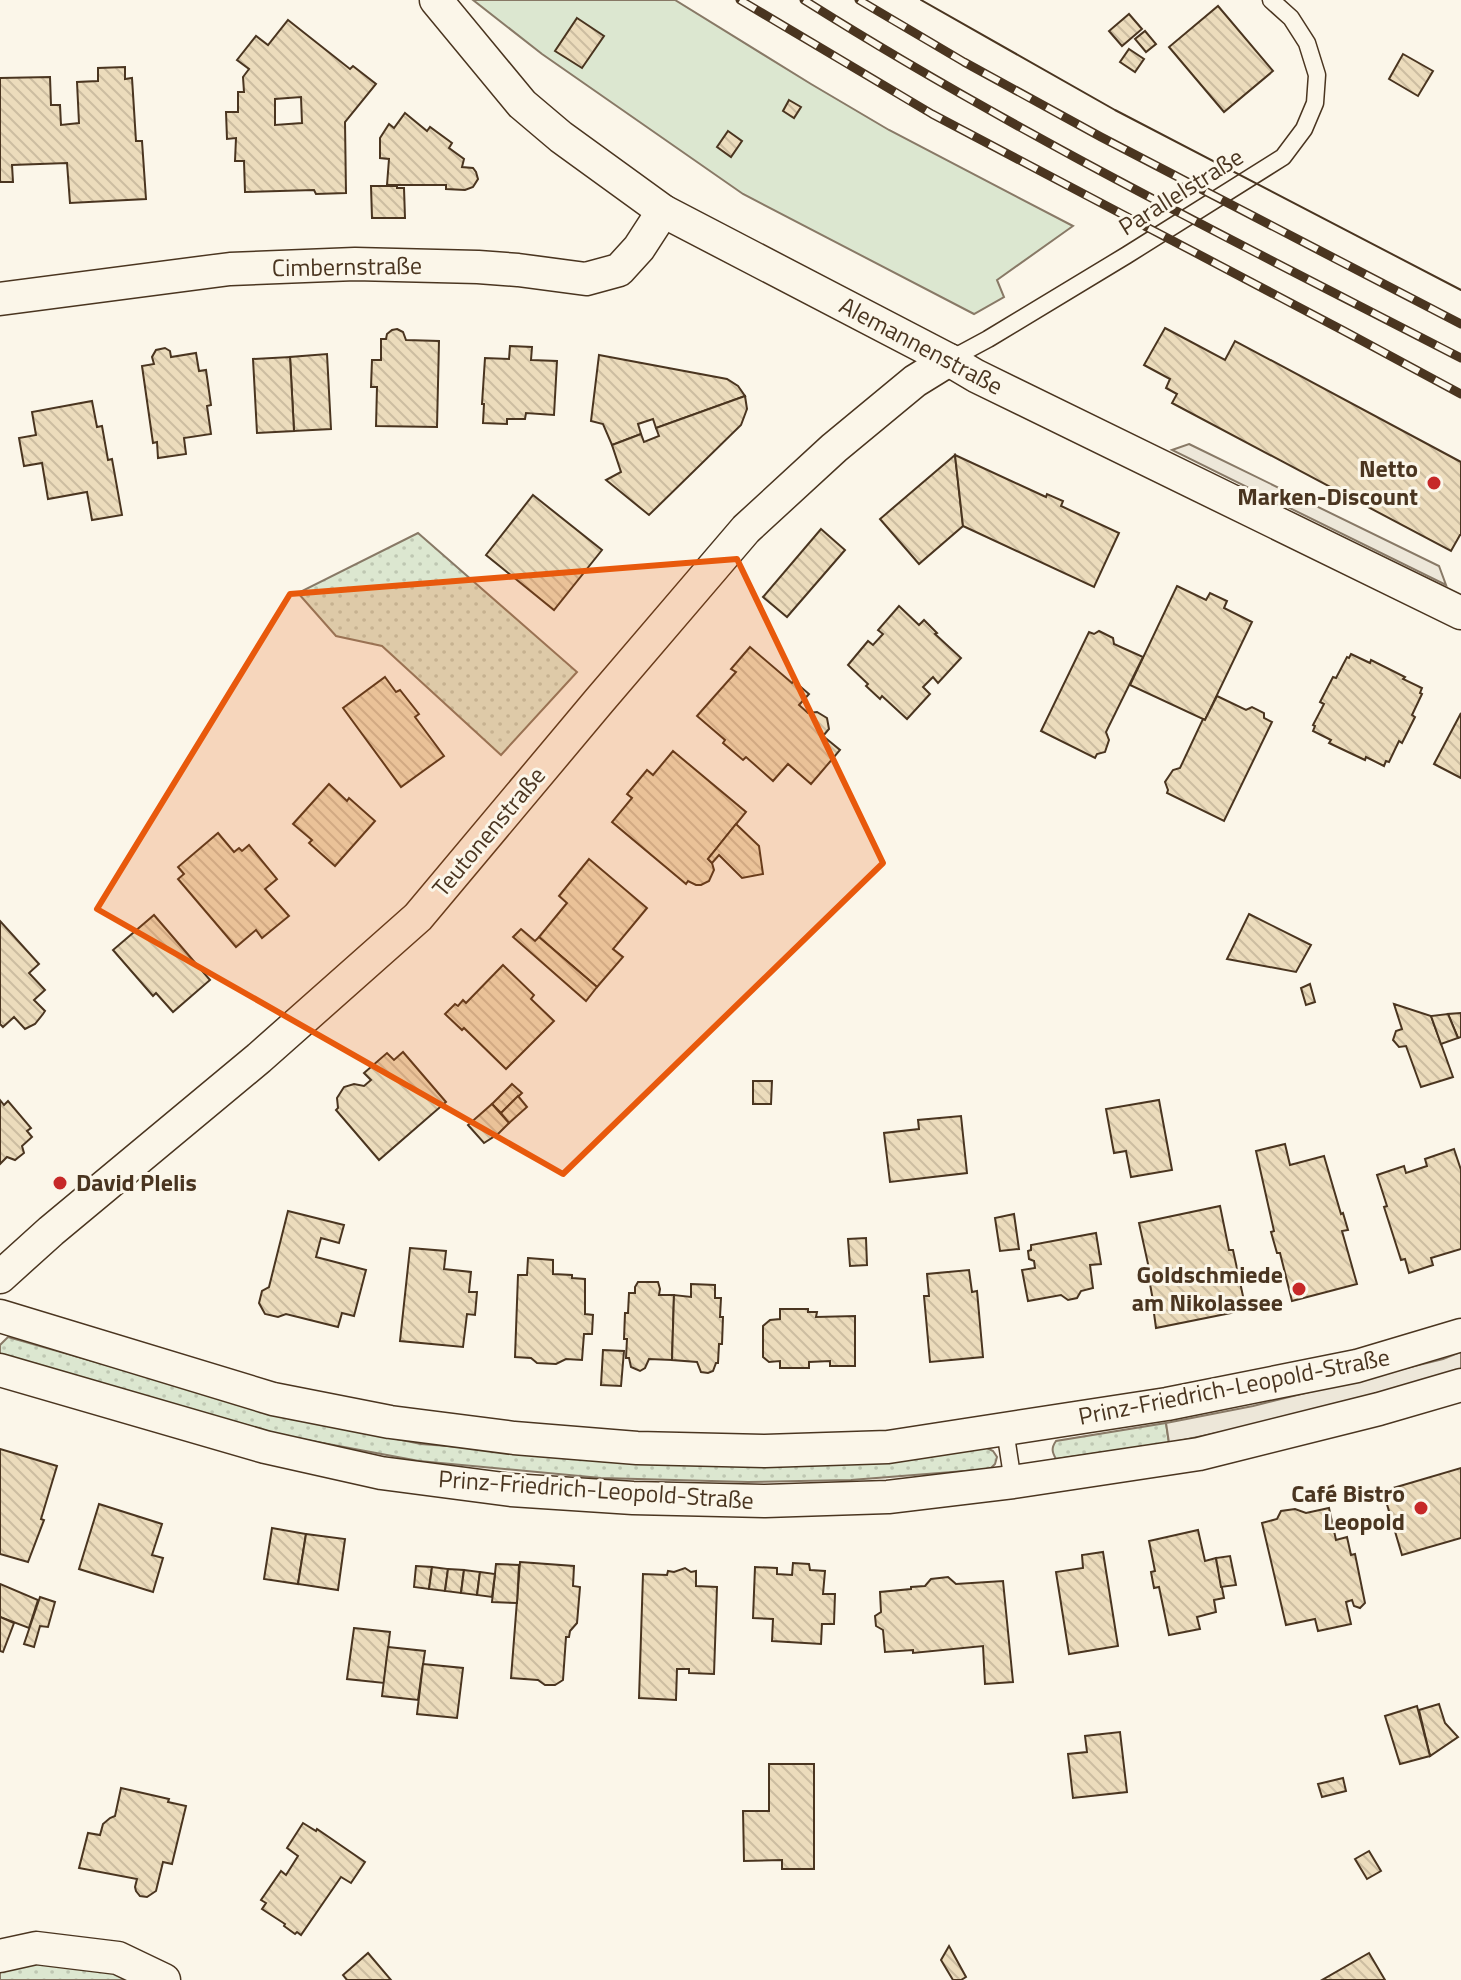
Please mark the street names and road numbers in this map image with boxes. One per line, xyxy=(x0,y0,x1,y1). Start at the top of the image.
street label: Parallelstraße xyxy=(1111,139,1250,244)
street label: Cimbernstraße xyxy=(272,247,422,285)
street label: Alemannenstraße xyxy=(833,287,1010,403)
street label: Teutonenstraße xyxy=(423,758,553,904)
street label: Prinz-Friedrich-Leopold-Straße xyxy=(1075,1338,1392,1434)
street label: Prinz-Friedrich-Leopold-Straße xyxy=(437,1460,755,1518)

